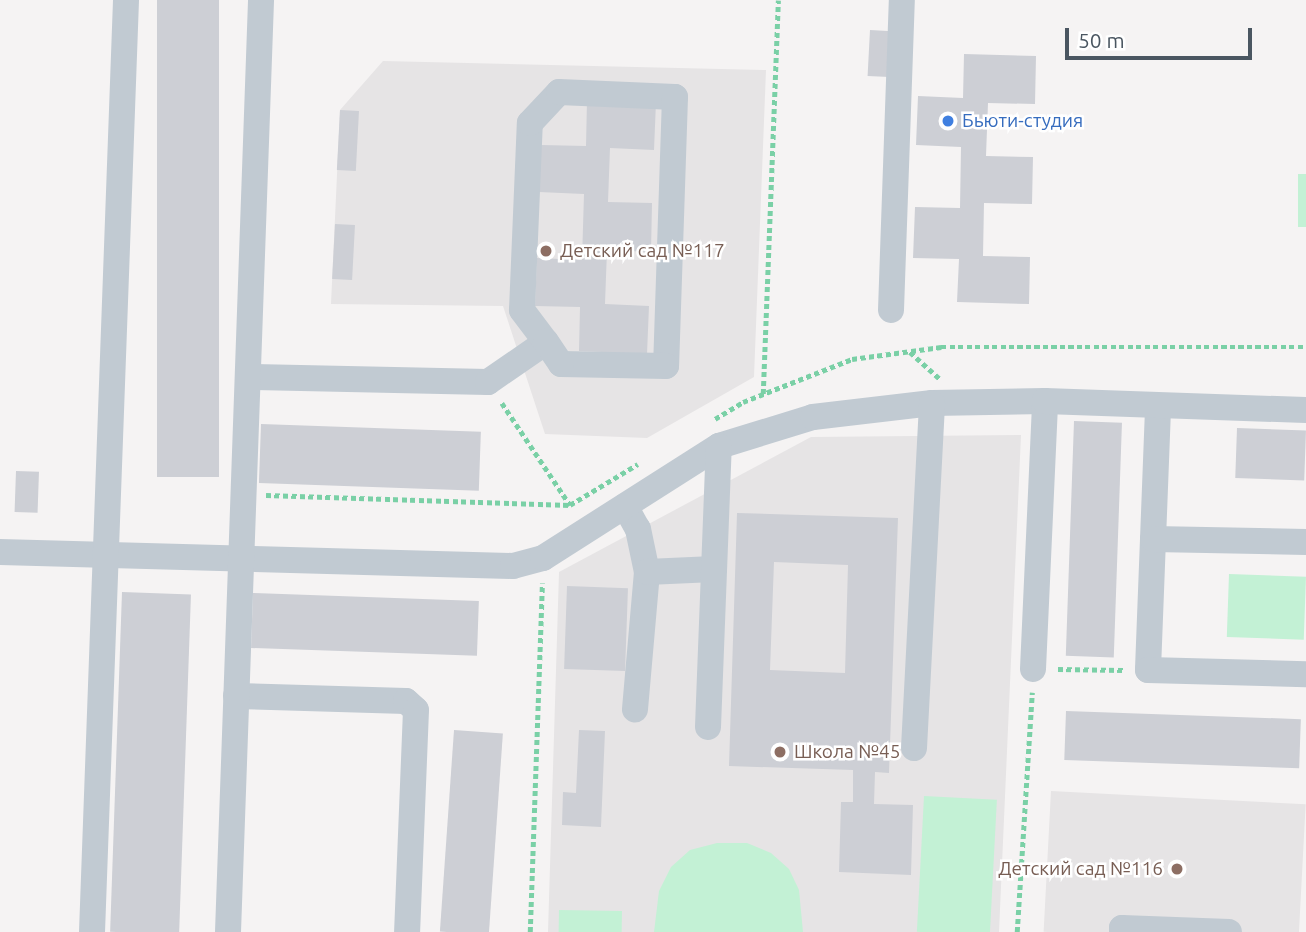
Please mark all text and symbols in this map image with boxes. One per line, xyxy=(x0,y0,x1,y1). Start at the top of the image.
scale bar xyxy=(1068,14,1255,58)
text: 50 m xyxy=(1078,28,1125,52)
place label: Бьюти-студия xyxy=(962,110,1083,132)
marker: Бьюти-студия xyxy=(940,113,956,129)
place label: Детский сад №117 xyxy=(560,240,725,262)
marker: Детский сад №117 xyxy=(538,243,554,259)
place label: Школа №45 xyxy=(794,741,901,763)
marker: Школа №45 xyxy=(772,744,788,760)
place label: Детский сад №116 xyxy=(998,858,1163,880)
marker: Детский сад №116 xyxy=(1169,861,1185,877)

